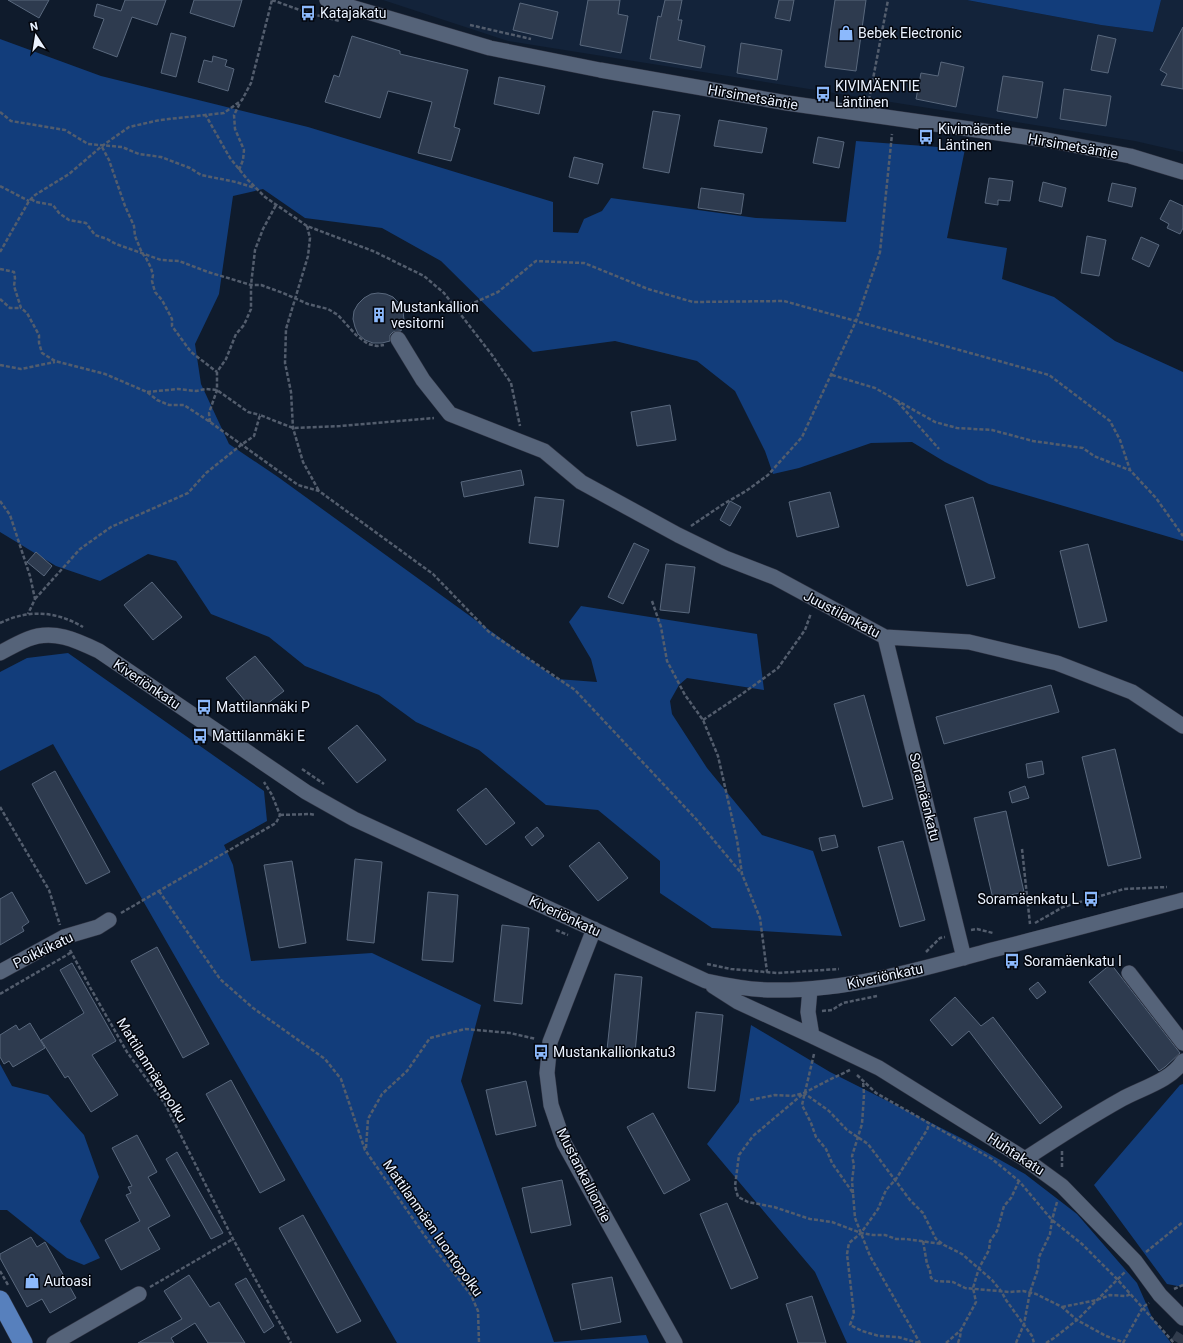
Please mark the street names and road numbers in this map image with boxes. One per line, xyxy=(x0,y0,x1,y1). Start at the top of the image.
street label: Hirsimetsäntie xyxy=(707,81,799,113)
street label: Hirsimetsäntie xyxy=(1027,130,1119,162)
street label: Juustilankatu xyxy=(801,587,883,641)
street label: Kiveriönkatu xyxy=(111,656,183,712)
street label: Soramäenkatu xyxy=(906,751,944,843)
street label: Kiveriönkatu xyxy=(527,892,603,940)
street label: Poikkikatu xyxy=(10,929,76,971)
street label: Kiveriönkatu xyxy=(846,960,924,992)
street label: Mattilanmäenpolku xyxy=(113,1015,191,1125)
street label: Mustankalliontie xyxy=(553,1125,615,1225)
street label: Huhtakatu xyxy=(985,1130,1047,1178)
street label: Mattilanmäen luontopolku xyxy=(380,1157,486,1299)

